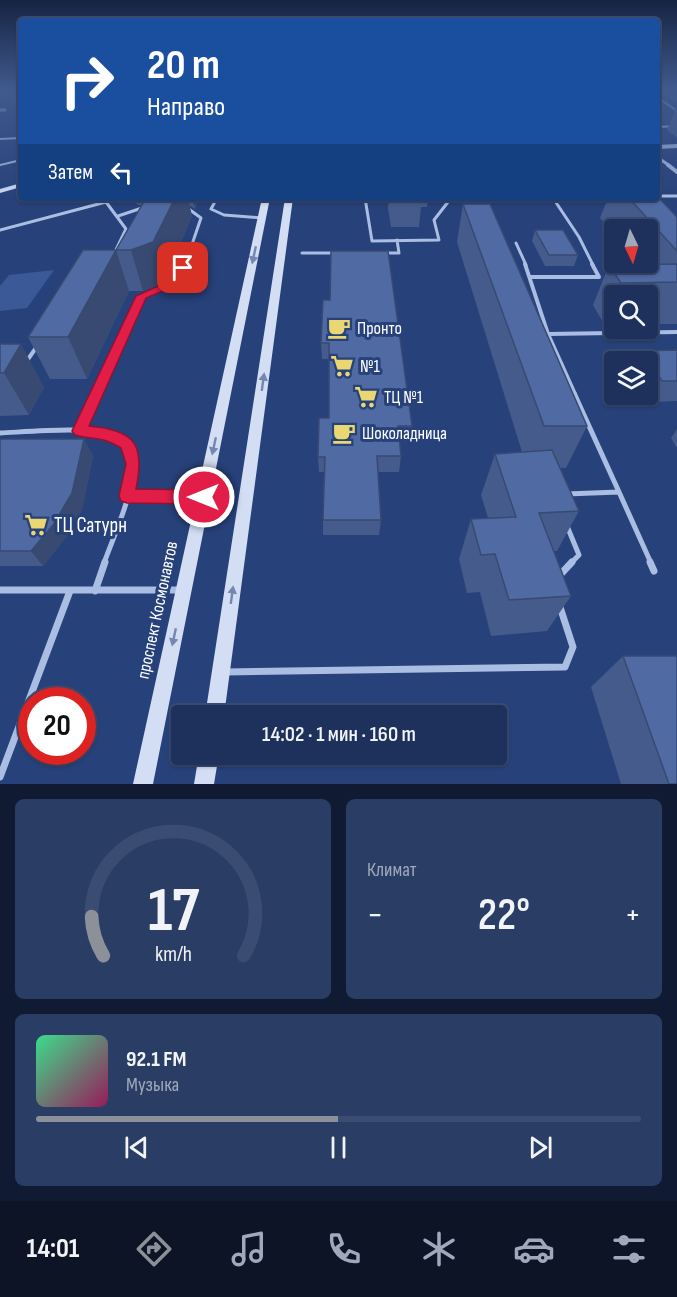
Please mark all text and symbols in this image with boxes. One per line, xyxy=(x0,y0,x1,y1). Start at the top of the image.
text: 20 m xyxy=(147,40,220,91)
icon: right xyxy=(48,42,126,120)
text: Направо xyxy=(147,91,225,123)
icon: left xyxy=(105,156,138,189)
text: Затем xyxy=(48,159,93,186)
north arrow xyxy=(604,219,658,273)
map controls xyxy=(604,219,658,405)
pin xyxy=(157,242,208,293)
one-way arrow xyxy=(249,246,259,265)
icon: arrive xyxy=(166,251,199,284)
button: search xyxy=(604,285,658,339)
cafe icon: Пронто xyxy=(326,315,352,341)
place label: Пронто xyxy=(357,318,402,339)
button: layers xyxy=(604,351,658,405)
supermarket icon: №1 xyxy=(329,353,355,379)
place label: №1 xyxy=(360,356,381,377)
one-way arrow xyxy=(258,372,267,391)
supermarket icon: ТЦ №1 xyxy=(353,384,379,410)
place label: ТЦ №1 xyxy=(384,387,424,408)
cafe icon: Шоколадница xyxy=(331,420,357,446)
place label: Шоколадница xyxy=(362,423,447,444)
one-way arrow xyxy=(209,437,218,456)
position arrow xyxy=(172,465,236,529)
supermarket icon: ТЦ Сатурн xyxy=(23,512,49,538)
place label: ТЦ Сатурн xyxy=(54,513,127,538)
street label: проспект Космонавтов xyxy=(133,539,182,681)
one-way arrow xyxy=(227,586,236,605)
one-way arrow xyxy=(169,628,178,647)
speed limit sign: 20 xyxy=(18,687,96,765)
text: 14:02 · 1 мин · 160 m xyxy=(262,721,416,748)
text: Климат xyxy=(367,858,417,882)
text: 17 xyxy=(147,874,199,949)
text: 22° xyxy=(478,888,530,943)
text: − xyxy=(367,895,383,935)
text: + xyxy=(625,895,641,935)
text: km/h xyxy=(154,942,192,967)
text: 92.1 FM xyxy=(126,1046,186,1073)
text: Музыка xyxy=(126,1073,179,1097)
icon: previous xyxy=(120,1131,153,1164)
icon: pause xyxy=(322,1131,355,1164)
icon: next xyxy=(524,1131,557,1164)
icon: directions xyxy=(133,1228,175,1270)
icon: music xyxy=(228,1228,270,1270)
icon: phone xyxy=(323,1228,365,1270)
icon: climate xyxy=(418,1228,460,1270)
icon: car xyxy=(513,1228,555,1270)
icon: filters xyxy=(608,1228,650,1270)
text: 14:01 xyxy=(27,1233,79,1265)

